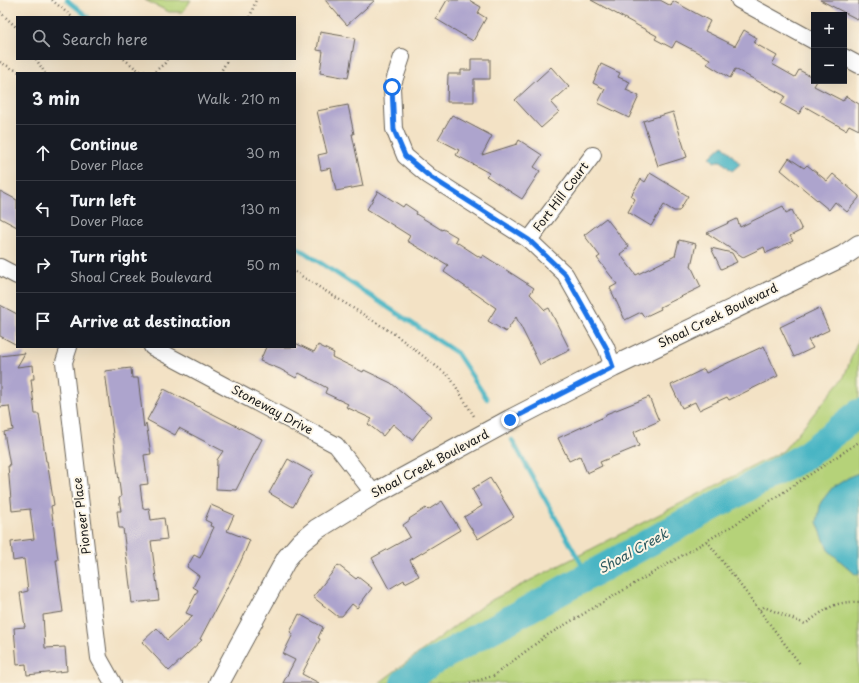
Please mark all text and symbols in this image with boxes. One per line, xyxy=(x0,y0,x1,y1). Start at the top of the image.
map controls xyxy=(811,12,847,84)
button: + xyxy=(811,12,847,48)
search box xyxy=(16,16,296,60)
icon: search xyxy=(30,27,52,49)
text: Search here xyxy=(62,27,148,50)
button: − xyxy=(811,48,847,84)
route start xyxy=(383,78,401,96)
text: 3 min xyxy=(32,85,80,111)
text: Walk · 210 m xyxy=(197,89,280,108)
text: Continue xyxy=(70,132,138,155)
icon: ahead xyxy=(32,142,54,164)
text: 30 m xyxy=(246,143,280,162)
text: Dover Place xyxy=(70,155,143,174)
street label: Fort Hill Court xyxy=(528,158,593,235)
text: Turn left xyxy=(70,188,136,211)
icon: left xyxy=(32,198,54,220)
text: 130 m xyxy=(241,199,280,218)
text: Dover Place xyxy=(70,211,143,230)
text: Turn right xyxy=(70,244,147,267)
icon: right xyxy=(32,254,54,276)
text: 50 m xyxy=(246,255,280,274)
text: Shoal Creek Boulevard xyxy=(70,267,212,286)
street label: Shoal Creek Boulevard xyxy=(655,278,781,352)
text: Arrive at destination xyxy=(70,309,231,332)
icon: arrive xyxy=(32,310,54,332)
street label: Stoneway Drive xyxy=(228,380,317,438)
route end xyxy=(501,411,519,429)
street label: Shoal Creek Boulevard xyxy=(367,424,492,502)
street label: Pioneer Place xyxy=(67,477,95,555)
water label: Shoal Creek xyxy=(594,523,672,578)

